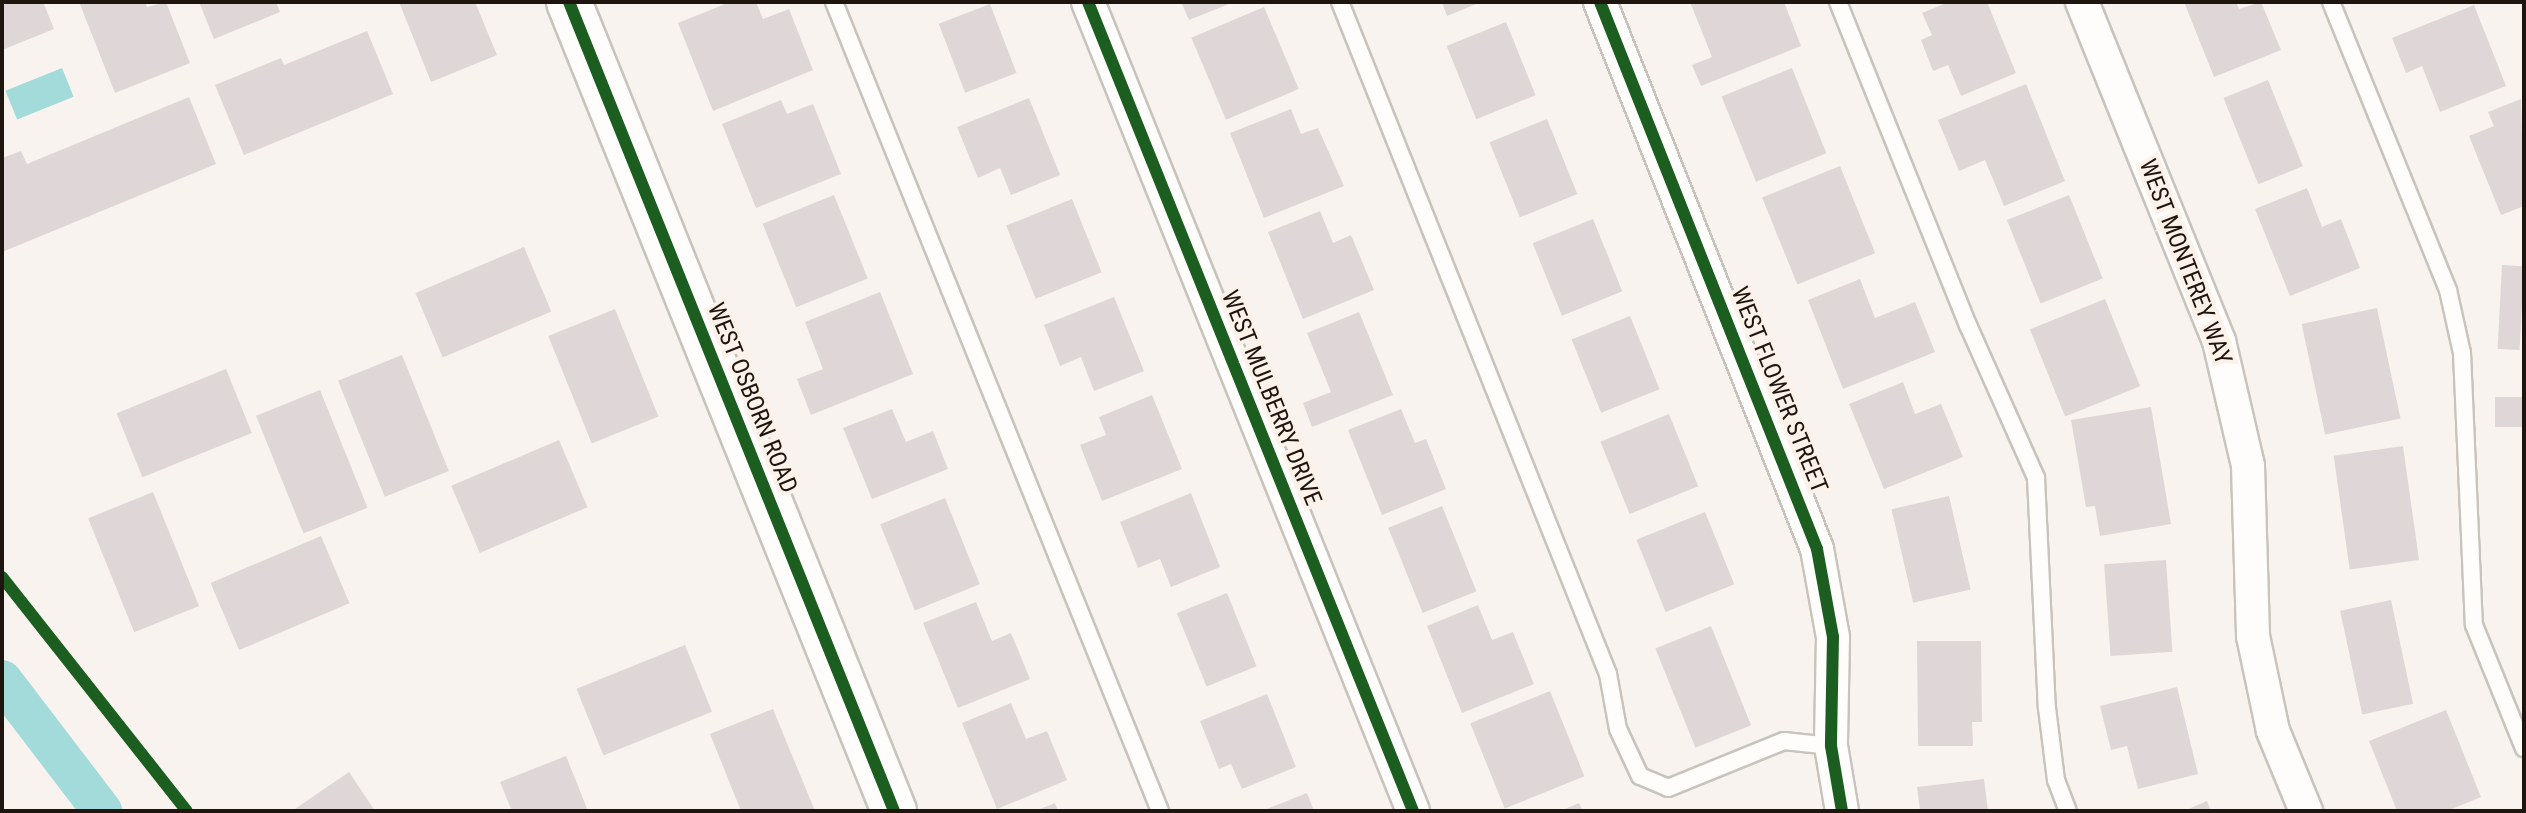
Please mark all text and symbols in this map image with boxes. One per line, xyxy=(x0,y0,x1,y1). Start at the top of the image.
street label: WEST MONTEREY WAY xyxy=(2132,155,2238,369)
street label: WEST FLOWER STREET xyxy=(1724,283,1834,497)
street label: WEST MULBERRY DRIVE xyxy=(1215,286,1327,510)
street label: WEST OSBORN ROAD xyxy=(701,299,803,497)

